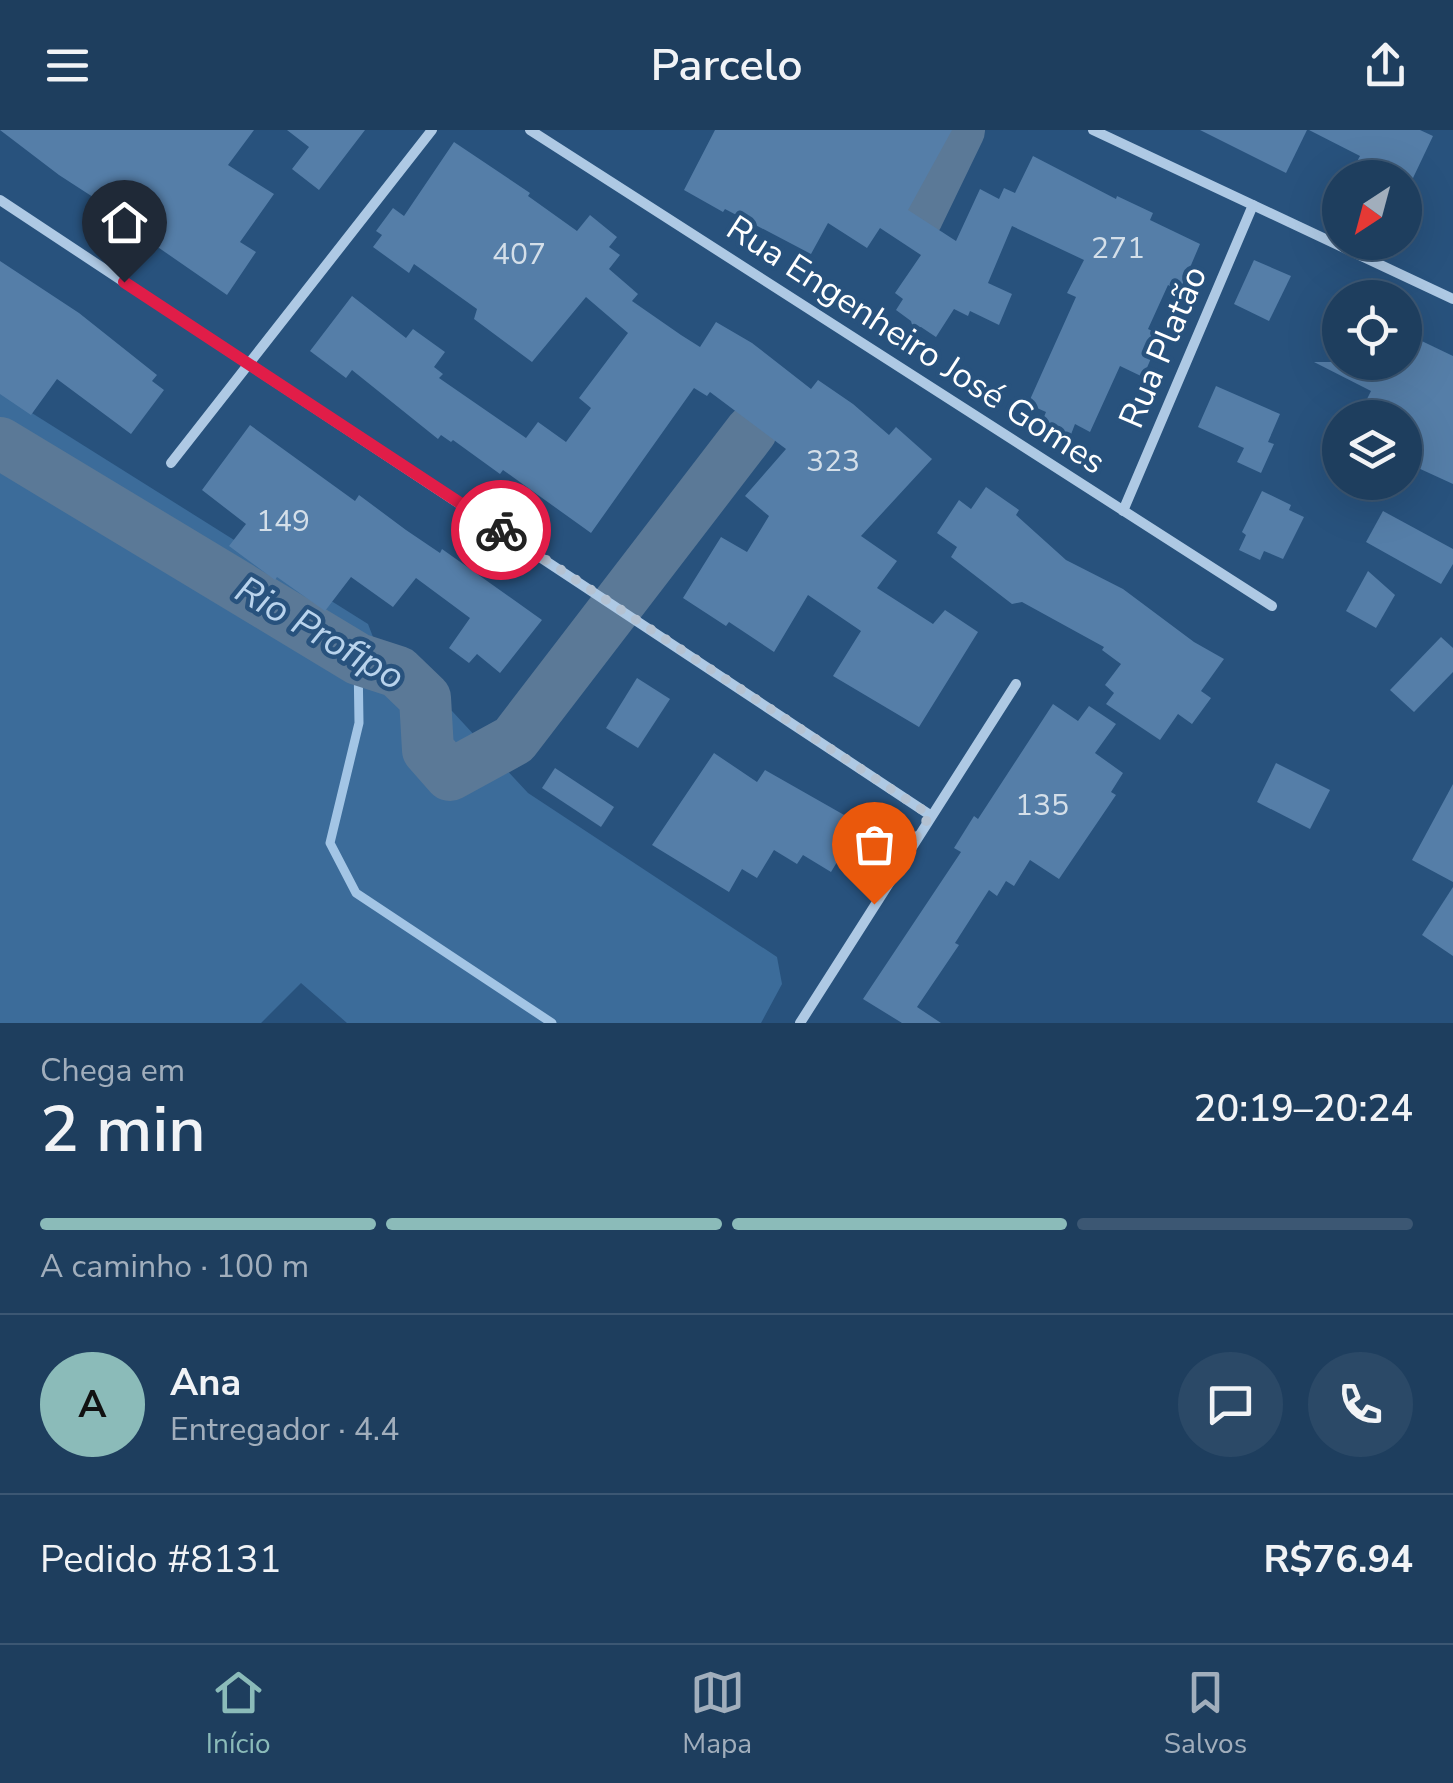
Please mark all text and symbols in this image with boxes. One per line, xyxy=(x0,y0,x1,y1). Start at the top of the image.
text: Parcelo xyxy=(650,35,803,96)
icon: menu xyxy=(40,38,95,93)
icon: share xyxy=(1358,38,1413,93)
north arrow xyxy=(1322,160,1422,260)
map controls xyxy=(1322,160,1422,500)
pin xyxy=(82,180,167,283)
icon: home xyxy=(97,195,152,250)
street label: Rua Engenheiro José Gomes xyxy=(718,205,1114,485)
house number: 271 xyxy=(1091,228,1145,269)
house number: 407 xyxy=(492,234,546,275)
street label: Rua Platão xyxy=(1108,259,1218,435)
button: locate xyxy=(1322,280,1422,380)
button: layers xyxy=(1322,400,1422,500)
house number: 323 xyxy=(806,441,860,482)
courier xyxy=(451,480,551,580)
house number: 149 xyxy=(256,501,310,542)
icon: bike xyxy=(474,503,529,558)
water label: Rio Profipo xyxy=(226,564,414,702)
house number: 135 xyxy=(1015,785,1069,826)
pin xyxy=(832,802,917,905)
icon: bag xyxy=(847,817,902,872)
text: Chega em xyxy=(40,1049,185,1092)
text: 20:19–20:24 xyxy=(1194,1083,1413,1134)
text: 2 min xyxy=(40,1085,206,1174)
text: A caminho · 100 m xyxy=(40,1245,309,1288)
button: chat xyxy=(1178,1352,1283,1457)
button: phone xyxy=(1308,1352,1413,1457)
text: Ana xyxy=(170,1357,241,1408)
text: A xyxy=(78,1379,107,1430)
text: Entregador · 4.4 xyxy=(170,1408,399,1451)
text: Pedido #8131 xyxy=(40,1534,281,1585)
text: R$76.94 xyxy=(1264,1534,1413,1585)
tab: Início xyxy=(206,1665,270,1763)
tab: Mapa xyxy=(682,1665,752,1763)
tab: Salvos xyxy=(1164,1665,1247,1763)

